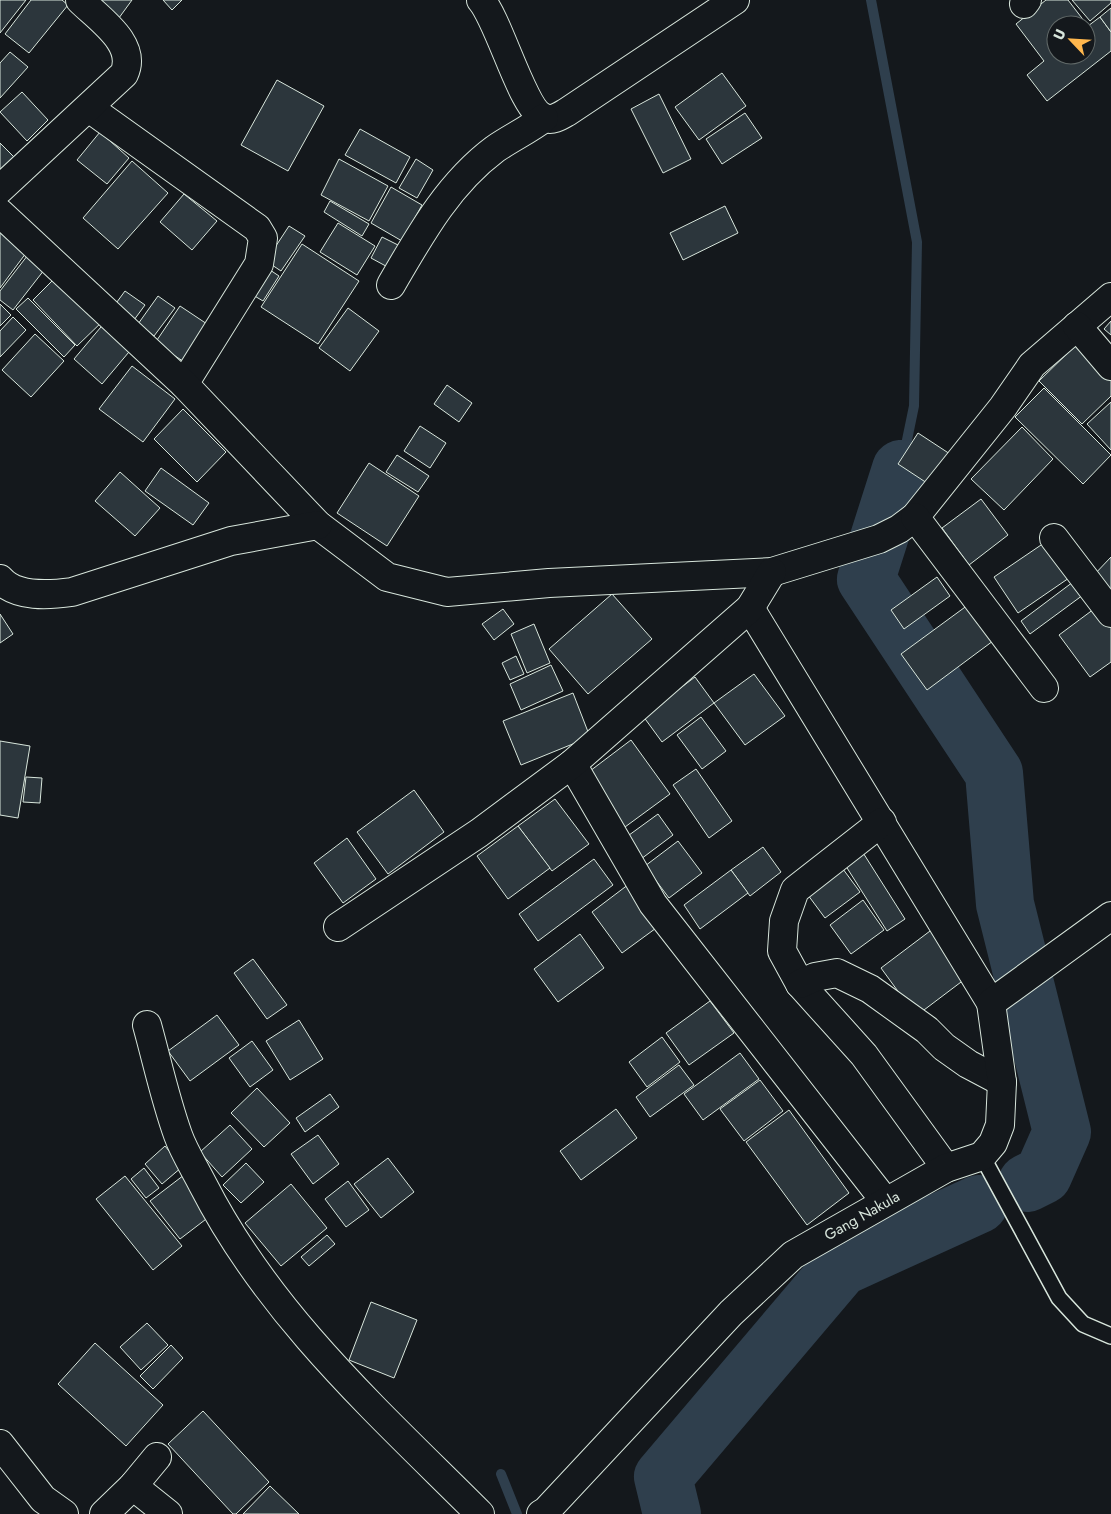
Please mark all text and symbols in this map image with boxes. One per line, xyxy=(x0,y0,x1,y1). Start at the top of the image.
north arrow xyxy=(1046,15,1096,65)
text: U xyxy=(1048,26,1070,43)
street label: Gang Nakula xyxy=(820,1186,904,1246)

